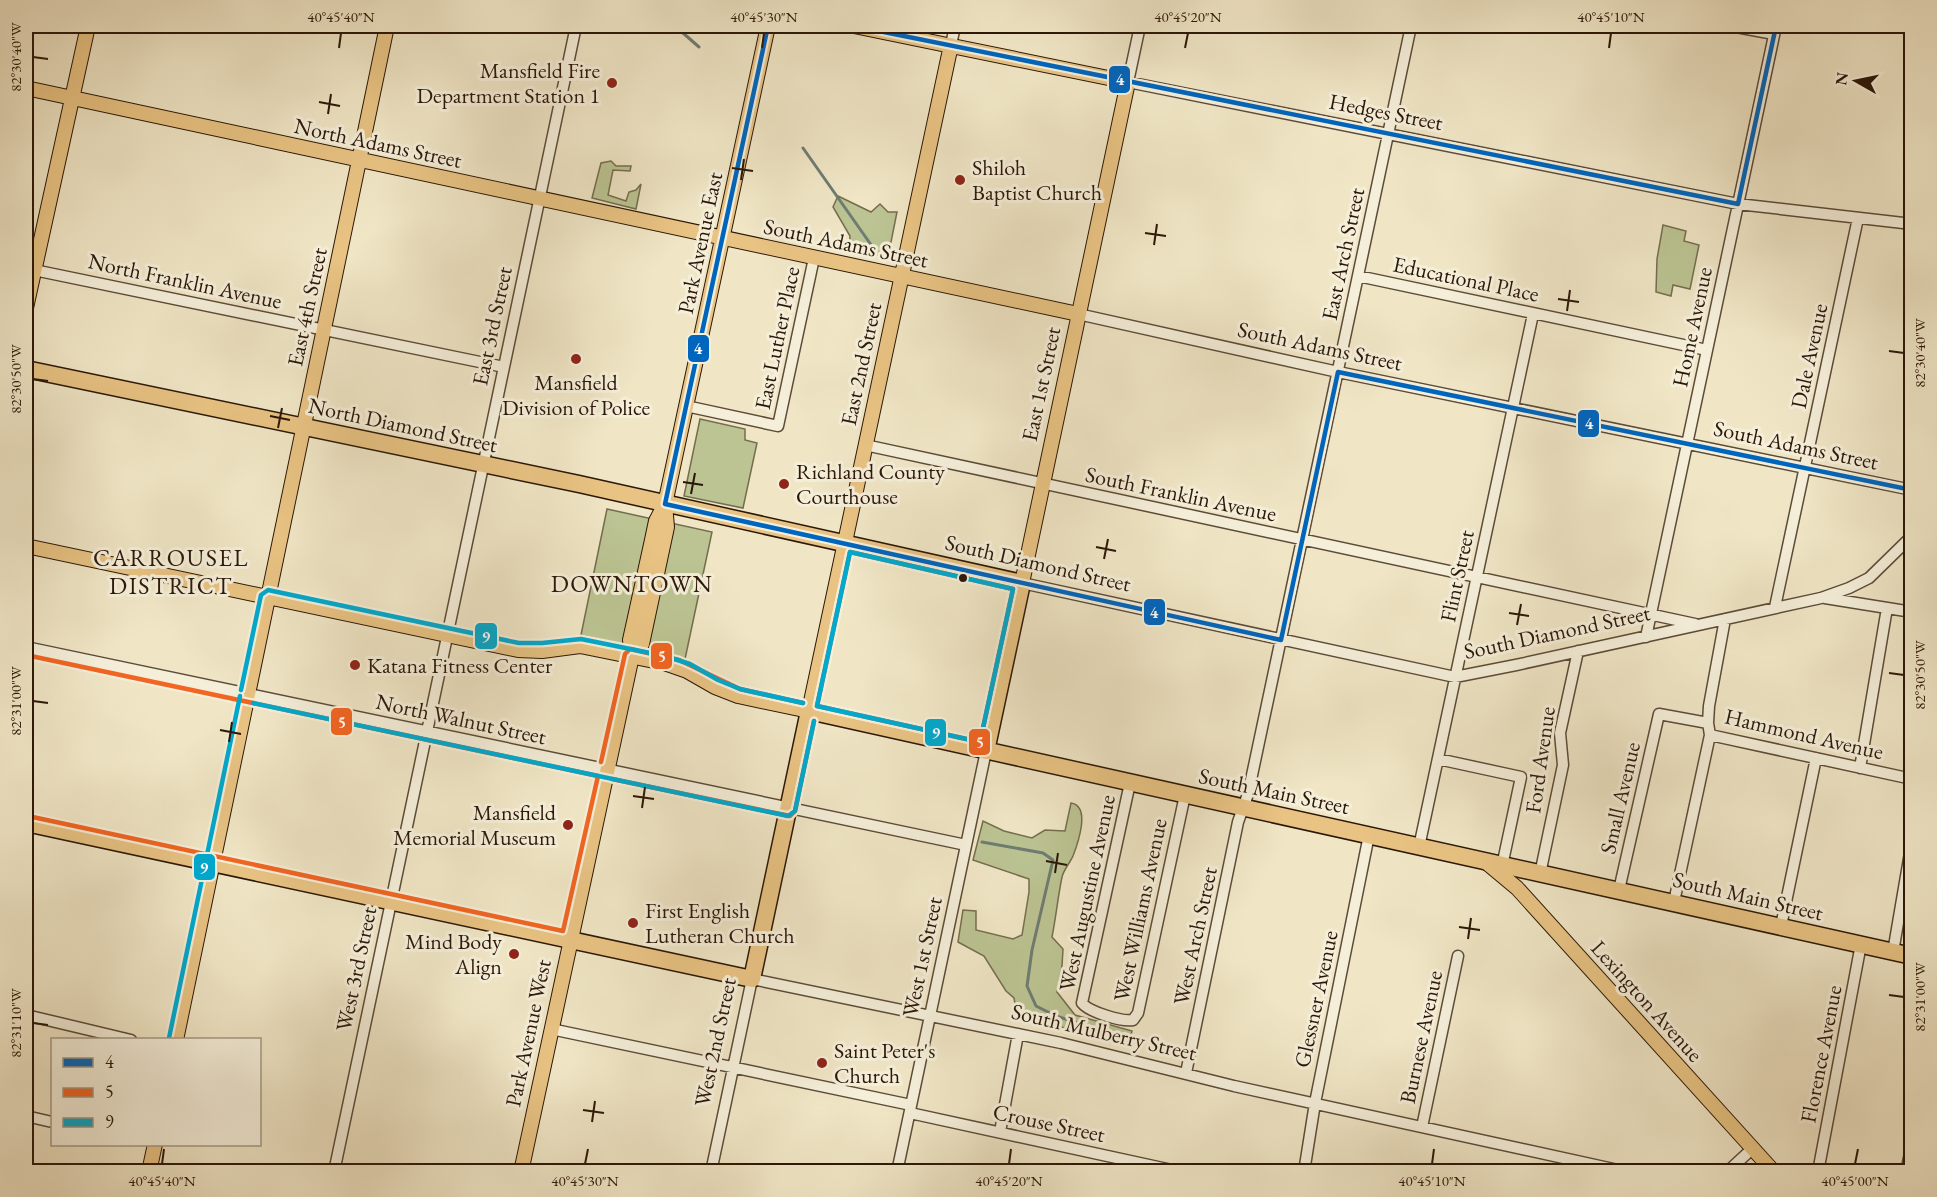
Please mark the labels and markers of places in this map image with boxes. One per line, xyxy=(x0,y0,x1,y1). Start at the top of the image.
place label: Mansfield Fire Department Station 1 xyxy=(417,56,600,110)
marker: Mansfield Fire Department Station 1 xyxy=(605,76,619,90)
place label: Shiloh Baptist Church xyxy=(972,153,1102,207)
marker: Shiloh Baptist Church xyxy=(953,173,967,187)
marker: Mansfield Division of Police xyxy=(569,352,583,366)
place label: Mansfield Division of Police xyxy=(502,368,650,422)
place label: Richland County Courthouse xyxy=(796,457,945,511)
marker: Richland County Courthouse xyxy=(777,477,791,491)
unlabelled marker xyxy=(957,572,969,584)
place label: Katana Fitness Center xyxy=(367,651,553,680)
marker: Katana Fitness Center xyxy=(348,658,362,672)
place label: Mansfield Memorial Museum xyxy=(393,798,557,852)
marker: Mansfield Memorial Museum xyxy=(561,818,575,832)
place label: First English Lutheran Church xyxy=(645,896,795,950)
marker: First English Lutheran Church xyxy=(626,916,640,930)
place label: Mind Body Align xyxy=(405,927,502,981)
marker: Mind Body Align xyxy=(507,947,521,961)
place label: Saint Peter's Church xyxy=(834,1036,935,1090)
marker: Saint Peter's Church xyxy=(815,1056,829,1070)

